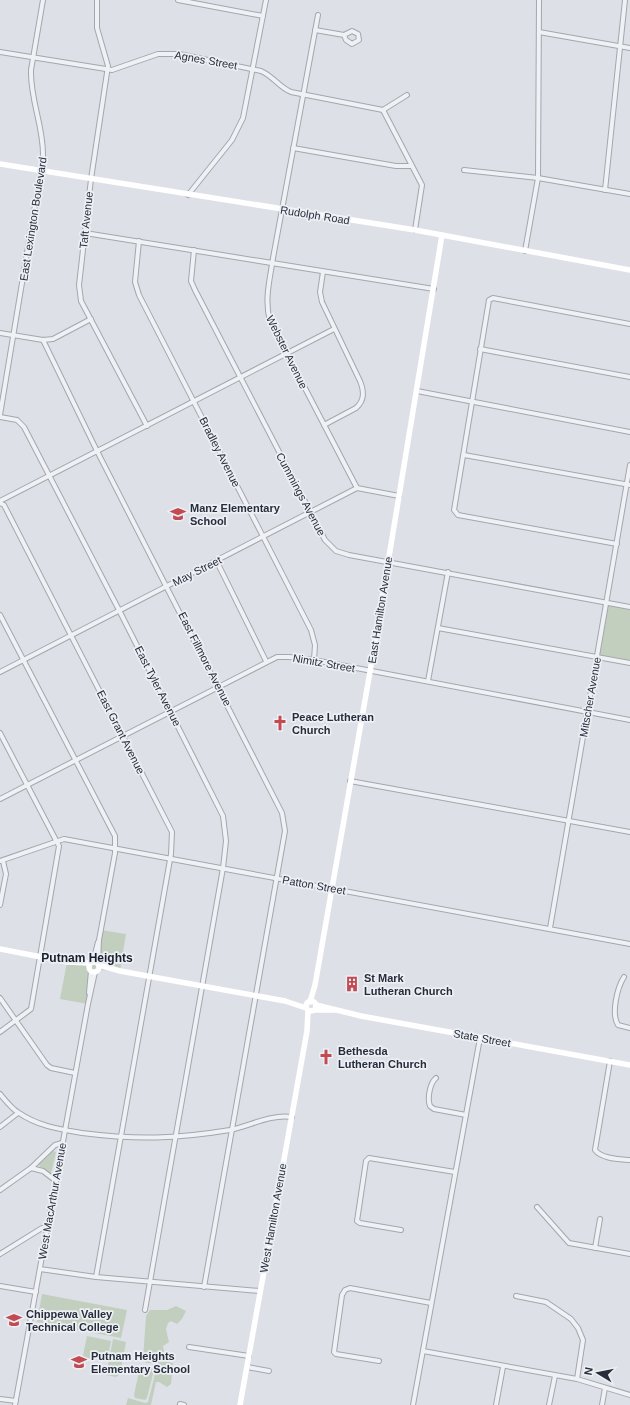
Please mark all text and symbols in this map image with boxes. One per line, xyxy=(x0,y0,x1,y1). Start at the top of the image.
street label: Agnes Street xyxy=(174,49,238,71)
street label: East Lexington Boulevard xyxy=(17,156,49,282)
street label: Taft Avenue xyxy=(77,191,95,249)
street label: Rudolph Road xyxy=(279,204,351,226)
street label: Webster Avenue xyxy=(264,313,310,391)
street label: Bradley Avenue xyxy=(197,415,243,489)
street label: Cummings Avenue xyxy=(274,451,328,537)
place label: Manz Elementary School xyxy=(190,502,281,527)
school or university icon: Manz Elementary School xyxy=(169,505,187,523)
street label: May Street xyxy=(171,554,223,588)
street label: East Hamilton Avenue xyxy=(366,556,394,664)
street label: East Fillmore Avenue xyxy=(176,610,234,708)
street label: East Tyler Avenue xyxy=(133,644,183,728)
street label: Nimitz Street xyxy=(292,652,356,674)
street label: Mitscher Avenue xyxy=(577,656,603,738)
street label: East Grant Avenue xyxy=(95,688,147,776)
place label: Peace Lutheran Church xyxy=(292,711,374,736)
church icon: Peace Lutheran Church xyxy=(271,714,289,732)
street label: Patton Street xyxy=(281,874,347,896)
district label: Putnam Heights xyxy=(41,951,133,965)
place label: St Mark Lutheran Church xyxy=(364,972,453,997)
building icon: St Mark Lutheran Church xyxy=(343,975,361,993)
street label: State Street xyxy=(452,1027,512,1049)
place label: Bethesda Lutheran Church xyxy=(338,1045,427,1070)
church icon: Bethesda Lutheran Church xyxy=(317,1048,335,1066)
street label: West MacArthur Avenue xyxy=(36,1142,68,1260)
street label: West Hamilton Avenue xyxy=(257,1162,289,1274)
place label: Chippewa Valley Technical College xyxy=(26,1308,119,1333)
school or university icon: Chippewa Valley Technical College xyxy=(5,1311,23,1329)
place label: Putnam Heights Elementary School xyxy=(91,1350,190,1375)
school or university icon: Putnam Heights Elementary School xyxy=(70,1353,88,1371)
north arrow xyxy=(578,1353,618,1393)
text: N xyxy=(582,1366,595,1376)

